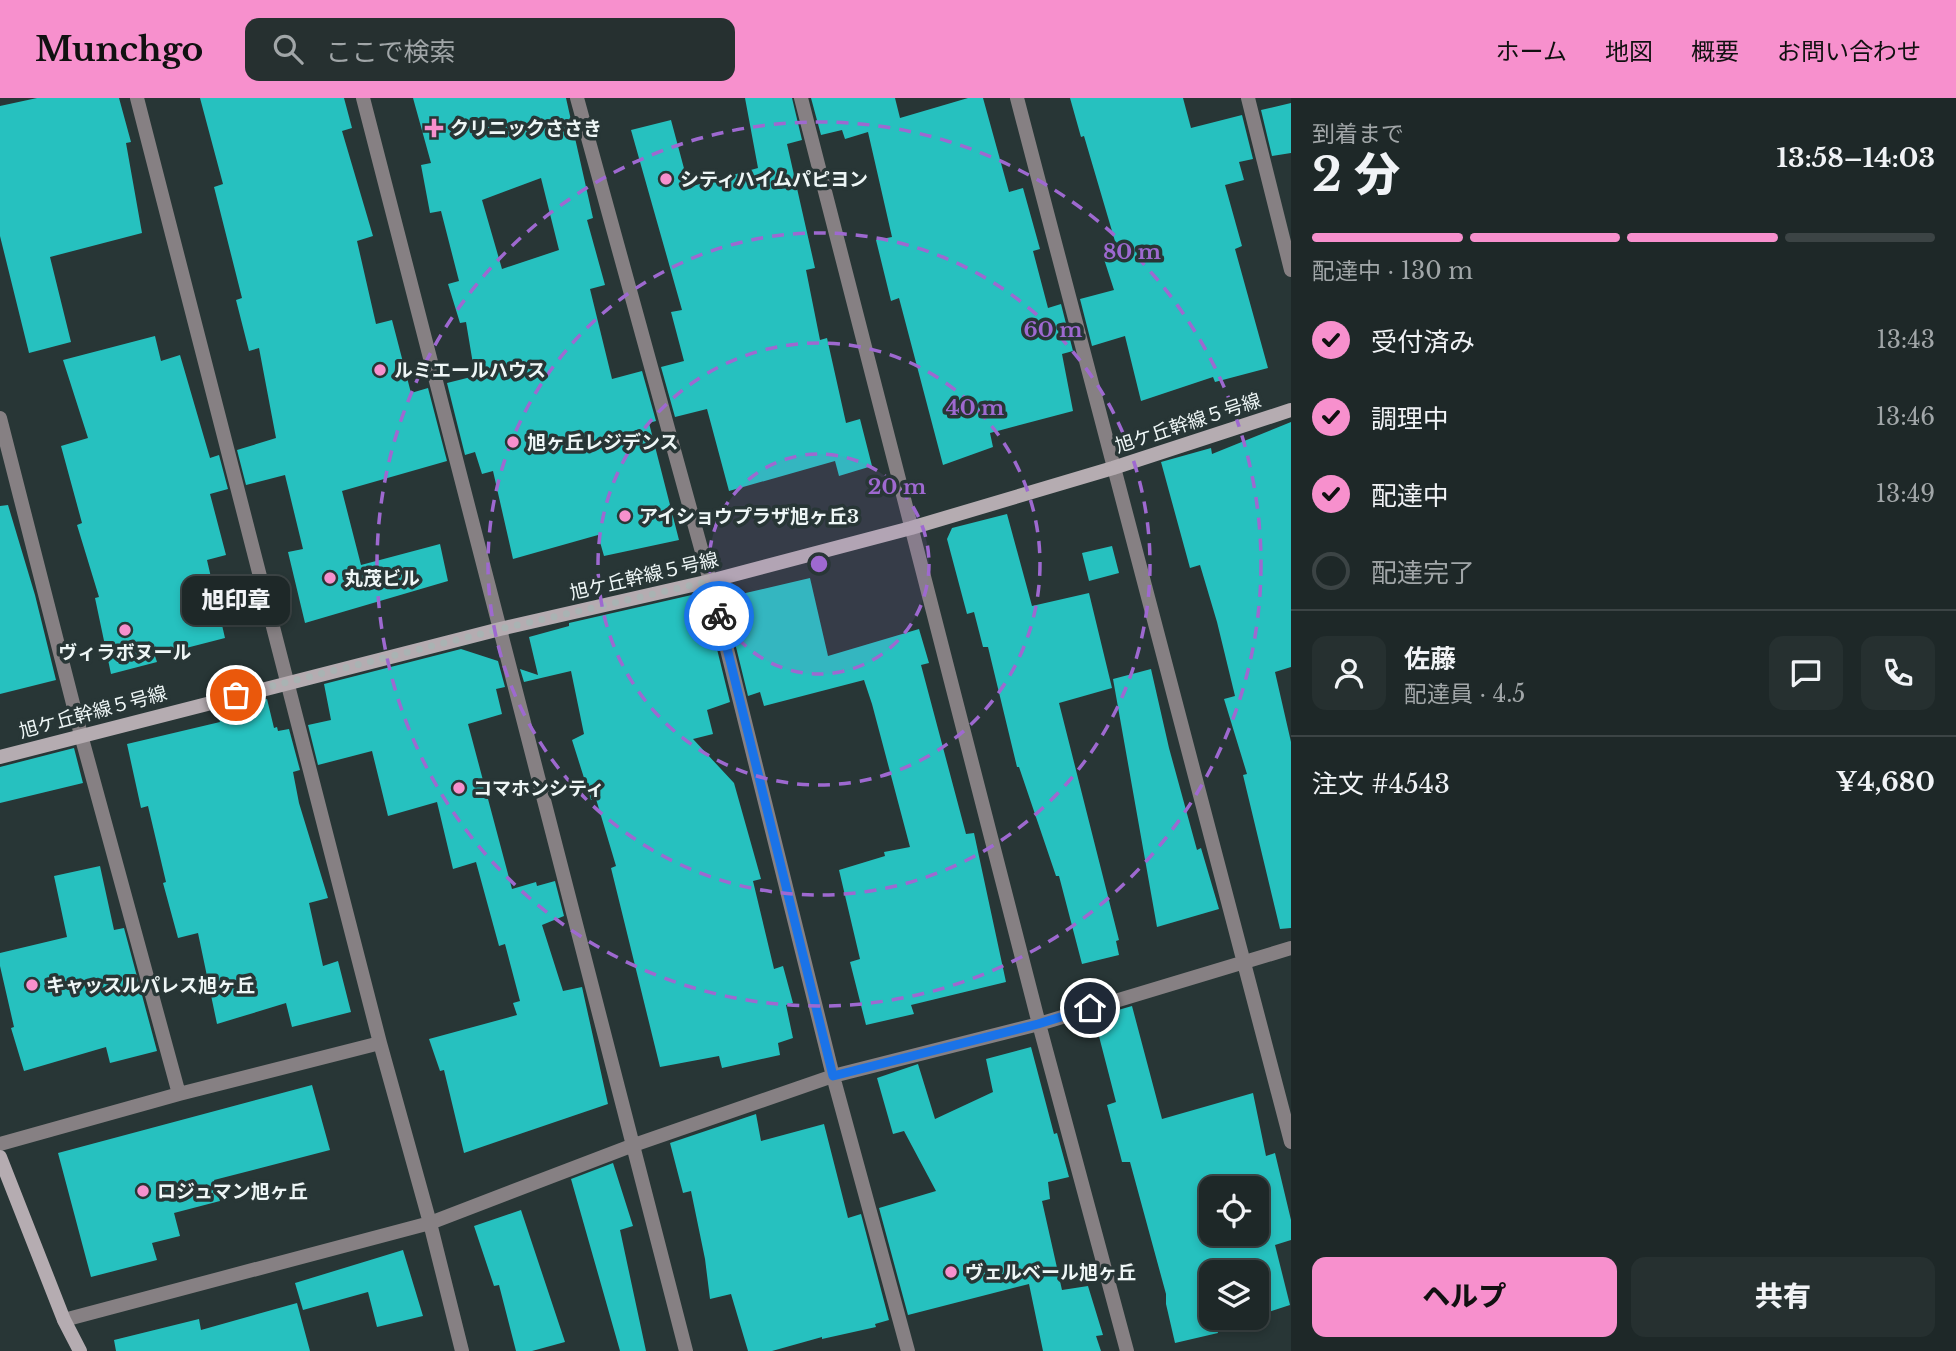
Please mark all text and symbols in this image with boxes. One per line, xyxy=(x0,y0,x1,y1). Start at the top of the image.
search box xyxy=(245,18,735,81)
text: Munchgo xyxy=(35,29,203,70)
icon: search xyxy=(269,30,307,68)
text: ここで検索 xyxy=(325,36,455,68)
text: ホーム xyxy=(1496,37,1567,66)
text: 地図 xyxy=(1605,37,1653,66)
text: 概要 xyxy=(1691,37,1739,66)
text: お問い合わせ xyxy=(1777,37,1921,66)
place label: クリニックささき xyxy=(450,117,602,140)
marker: クリニックささき xyxy=(424,118,444,138)
text: 到着まで xyxy=(1312,120,1404,148)
text: 13:58–14:03 xyxy=(1777,142,1935,174)
text: 2 分 xyxy=(1312,146,1400,203)
place label: シティハイムパピヨン xyxy=(680,168,868,191)
marker: シティハイムパピヨン xyxy=(658,171,674,187)
text: 80 m xyxy=(1103,239,1161,265)
text: 配達中 · 130 m xyxy=(1312,257,1473,285)
text: 60 m xyxy=(1024,317,1082,343)
icon: check xyxy=(1312,321,1350,359)
text: 受付済み xyxy=(1371,326,1475,358)
text: 13:43 xyxy=(1876,326,1935,354)
place label: ルミエールハウス xyxy=(394,359,546,382)
marker: ルミエールハウス xyxy=(372,362,388,378)
street label: 旭ケ丘幹線５号線 xyxy=(1112,389,1264,457)
text: 40 m xyxy=(946,395,1004,421)
icon: check xyxy=(1312,398,1350,436)
text: 調理中 xyxy=(1371,403,1449,435)
text: 13:46 xyxy=(1876,403,1935,431)
place label: 旭ヶ丘レジデンス xyxy=(527,431,679,454)
marker: 旭ヶ丘レジデンス xyxy=(505,434,521,450)
text: 20 m xyxy=(868,474,926,500)
icon: check xyxy=(1312,475,1350,513)
text: 配達中 xyxy=(1371,480,1449,512)
text: 13:49 xyxy=(1876,480,1935,508)
place label: アイショウプラザ旭ヶ丘3 xyxy=(639,505,859,528)
marker: アイショウプラザ旭ヶ丘3 xyxy=(617,508,633,524)
street label: 旭ケ丘幹線５号線 xyxy=(567,548,721,604)
centre of rings xyxy=(807,552,831,576)
text: 配達完了 xyxy=(1371,557,1475,589)
place label: 丸茂ビル xyxy=(344,567,420,590)
marker: 丸茂ビル xyxy=(322,570,338,586)
callout: 旭印章 xyxy=(182,576,290,625)
courier xyxy=(684,581,754,651)
text: 旭印章 xyxy=(202,586,271,614)
icon: bike xyxy=(700,597,738,635)
marker: ヴィラボヌール xyxy=(117,622,133,638)
button: person xyxy=(1312,636,1386,710)
button: chat xyxy=(1769,636,1843,710)
button: phone xyxy=(1861,636,1935,710)
place label: ヴィラボヌール xyxy=(58,641,192,664)
text: 佐藤 xyxy=(1404,643,1456,675)
pin xyxy=(206,665,266,725)
icon: bag xyxy=(217,676,255,714)
text: 配達員 · 4.5 xyxy=(1404,680,1525,708)
street label: 旭ケ丘幹線５号線 xyxy=(17,681,169,743)
text: ¥4,680 xyxy=(1835,766,1935,798)
text: 注文 #4543 xyxy=(1312,768,1450,800)
place label: コマホンシティ xyxy=(473,777,605,800)
marker: コマホンシティ xyxy=(451,780,467,796)
place label: キャッスルパレス旭ヶ丘 xyxy=(46,974,255,997)
marker: キャッスルパレス旭ヶ丘 xyxy=(24,977,40,993)
pin xyxy=(1060,978,1120,1038)
icon: home xyxy=(1071,989,1109,1027)
map controls xyxy=(1199,1176,1269,1330)
button: locate xyxy=(1199,1176,1269,1246)
place label: ロジュマン旭ヶ丘 xyxy=(157,1180,308,1203)
marker: ロジュマン旭ヶ丘 xyxy=(135,1183,151,1199)
button: ヘルプ xyxy=(1312,1257,1617,1337)
button: 共有 xyxy=(1631,1257,1935,1337)
button: layers xyxy=(1199,1260,1269,1330)
place label: ヴェルベール旭ヶ丘 xyxy=(965,1261,1136,1284)
marker: ヴェルベール旭ヶ丘 xyxy=(943,1264,959,1280)

